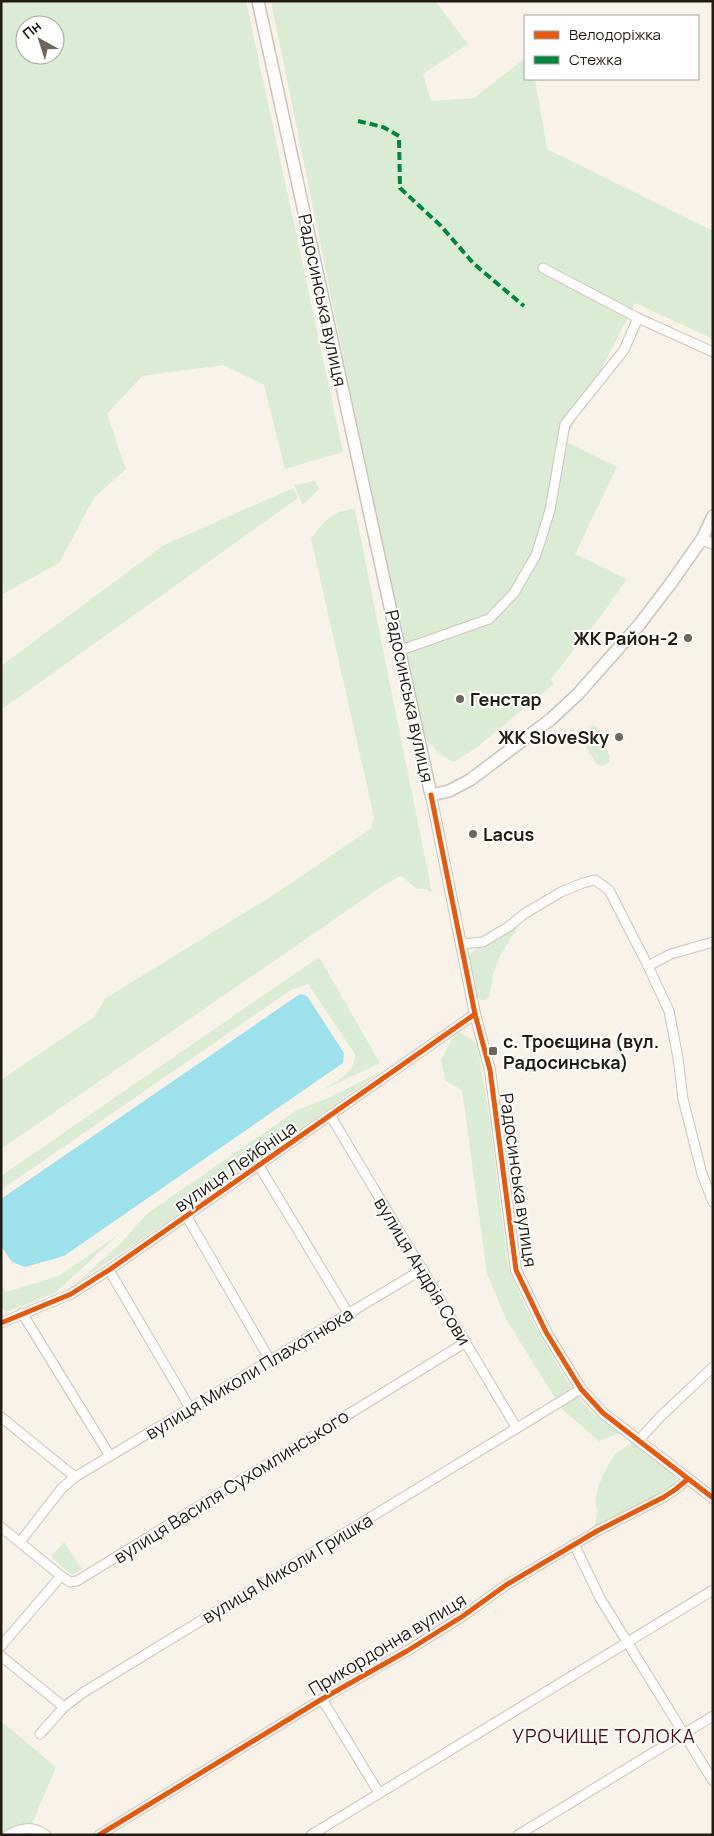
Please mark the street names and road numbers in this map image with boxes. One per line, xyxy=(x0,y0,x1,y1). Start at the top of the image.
street label: Радосинська вулиця xyxy=(293,212,353,388)
street label: Радосинська вулиця xyxy=(380,608,440,784)
street label: Радосинська вулиця xyxy=(495,1091,543,1269)
street label: вулиця Лейбніца xyxy=(169,1115,301,1217)
street label: вулиця Андрія Сови xyxy=(369,1193,477,1349)
street label: вулиця Миколи Плахотнюка xyxy=(141,1301,357,1445)
street label: вулиця Василя Сухомлинського xyxy=(109,1404,353,1568)
street label: вулиця Миколи Гришка xyxy=(197,1507,377,1629)
street label: Прикордонна вулиця xyxy=(304,1587,470,1701)

